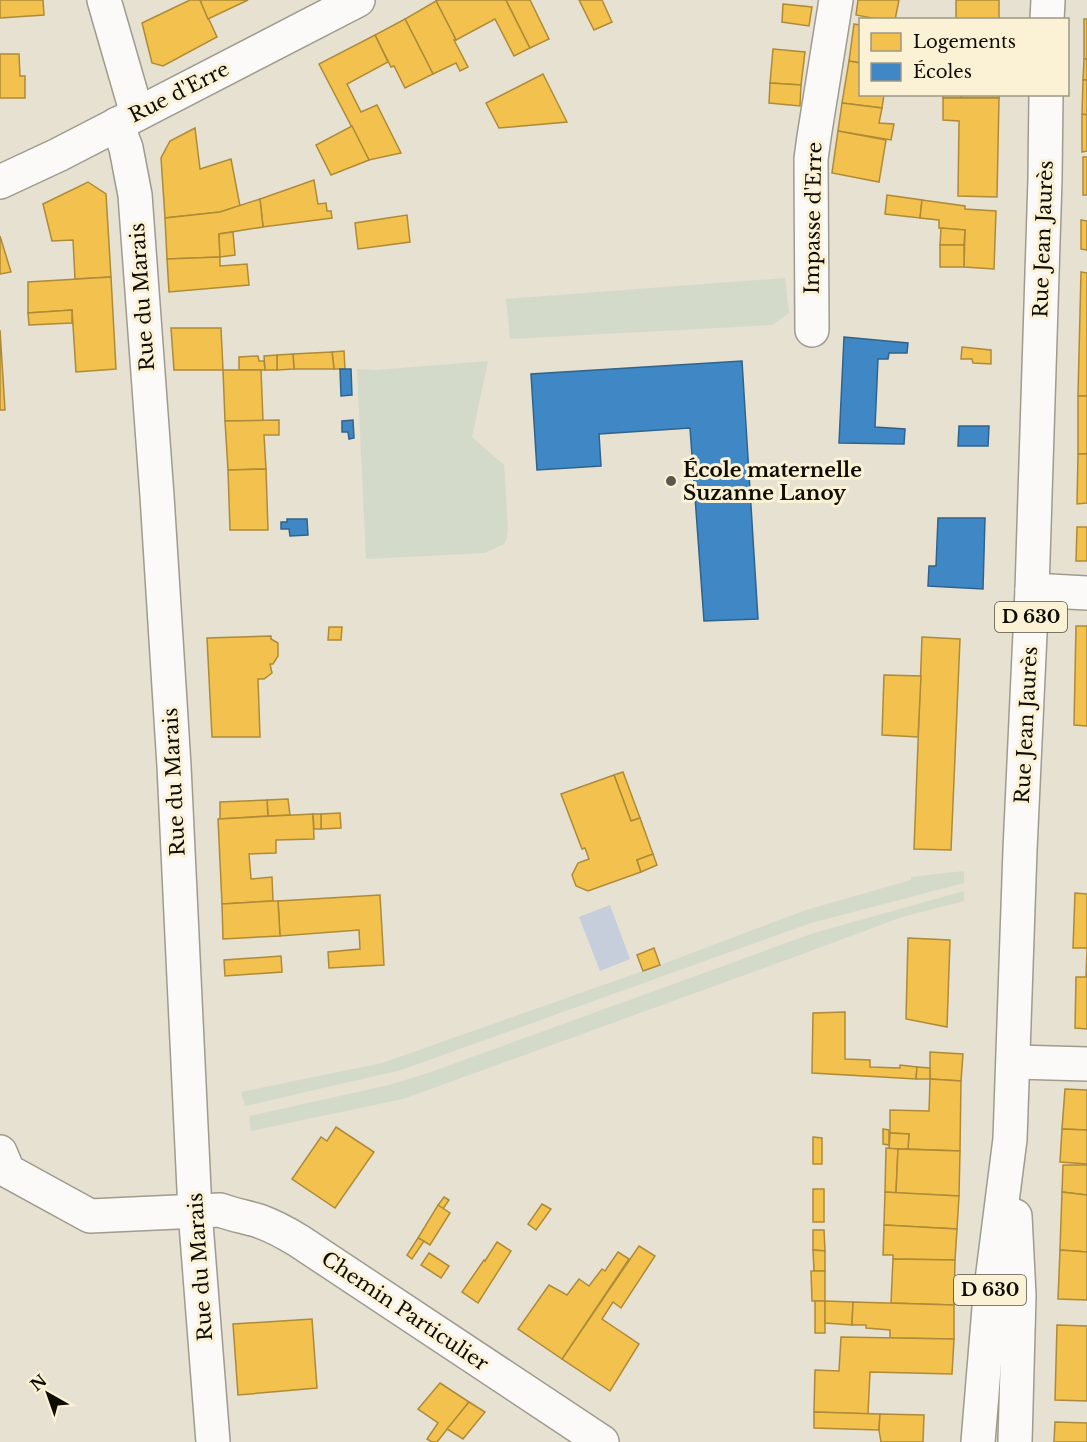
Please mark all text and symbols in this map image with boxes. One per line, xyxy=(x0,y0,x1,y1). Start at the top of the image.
legend xyxy=(859,18,1069,96)
text: Logements xyxy=(913,31,1016,53)
street label: Rue d'Erre xyxy=(125,57,233,127)
text: Écoles xyxy=(913,60,972,83)
street label: Impasse d'Erre xyxy=(800,142,826,294)
street label: Rue Jean Jaurès xyxy=(1028,160,1058,318)
street label: Rue du Marais xyxy=(125,222,159,372)
place label: École maternelle Suzanne Lanoy xyxy=(683,457,862,505)
marker: École maternelle Suzanne Lanoy xyxy=(664,474,678,488)
road number: D 630 xyxy=(995,602,1067,632)
street label: Rue Jean Jaurès xyxy=(1010,646,1042,804)
street label: Rue du Marais xyxy=(158,707,190,857)
street label: Rue du Marais xyxy=(183,1192,217,1342)
street label: Chemin Particulier xyxy=(317,1246,493,1376)
road number: D 630 xyxy=(954,1275,1026,1305)
north arrow xyxy=(18,1364,78,1424)
text: N xyxy=(26,1370,51,1395)

